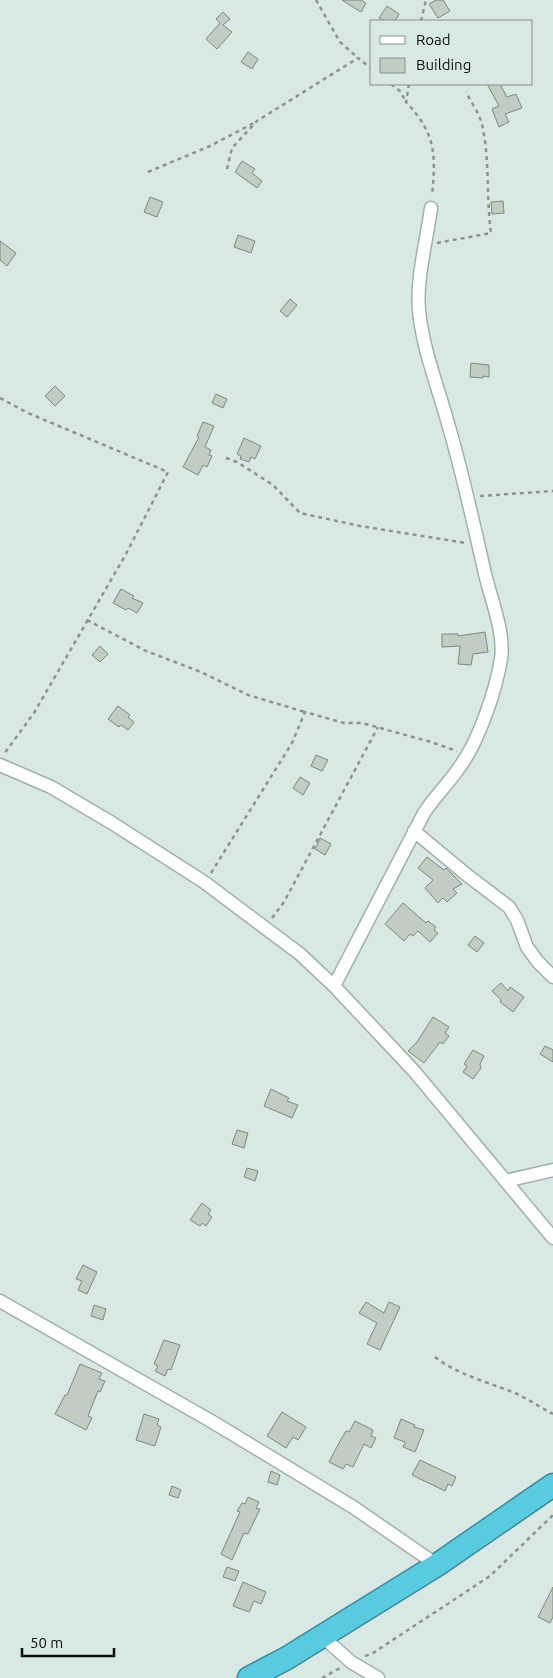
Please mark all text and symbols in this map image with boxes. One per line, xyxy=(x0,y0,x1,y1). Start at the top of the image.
legend xyxy=(370,20,533,85)
text: Road xyxy=(416,31,451,48)
text: Building xyxy=(416,56,471,73)
scale bar xyxy=(22,1626,115,1658)
text: 50 m xyxy=(30,1634,63,1651)

